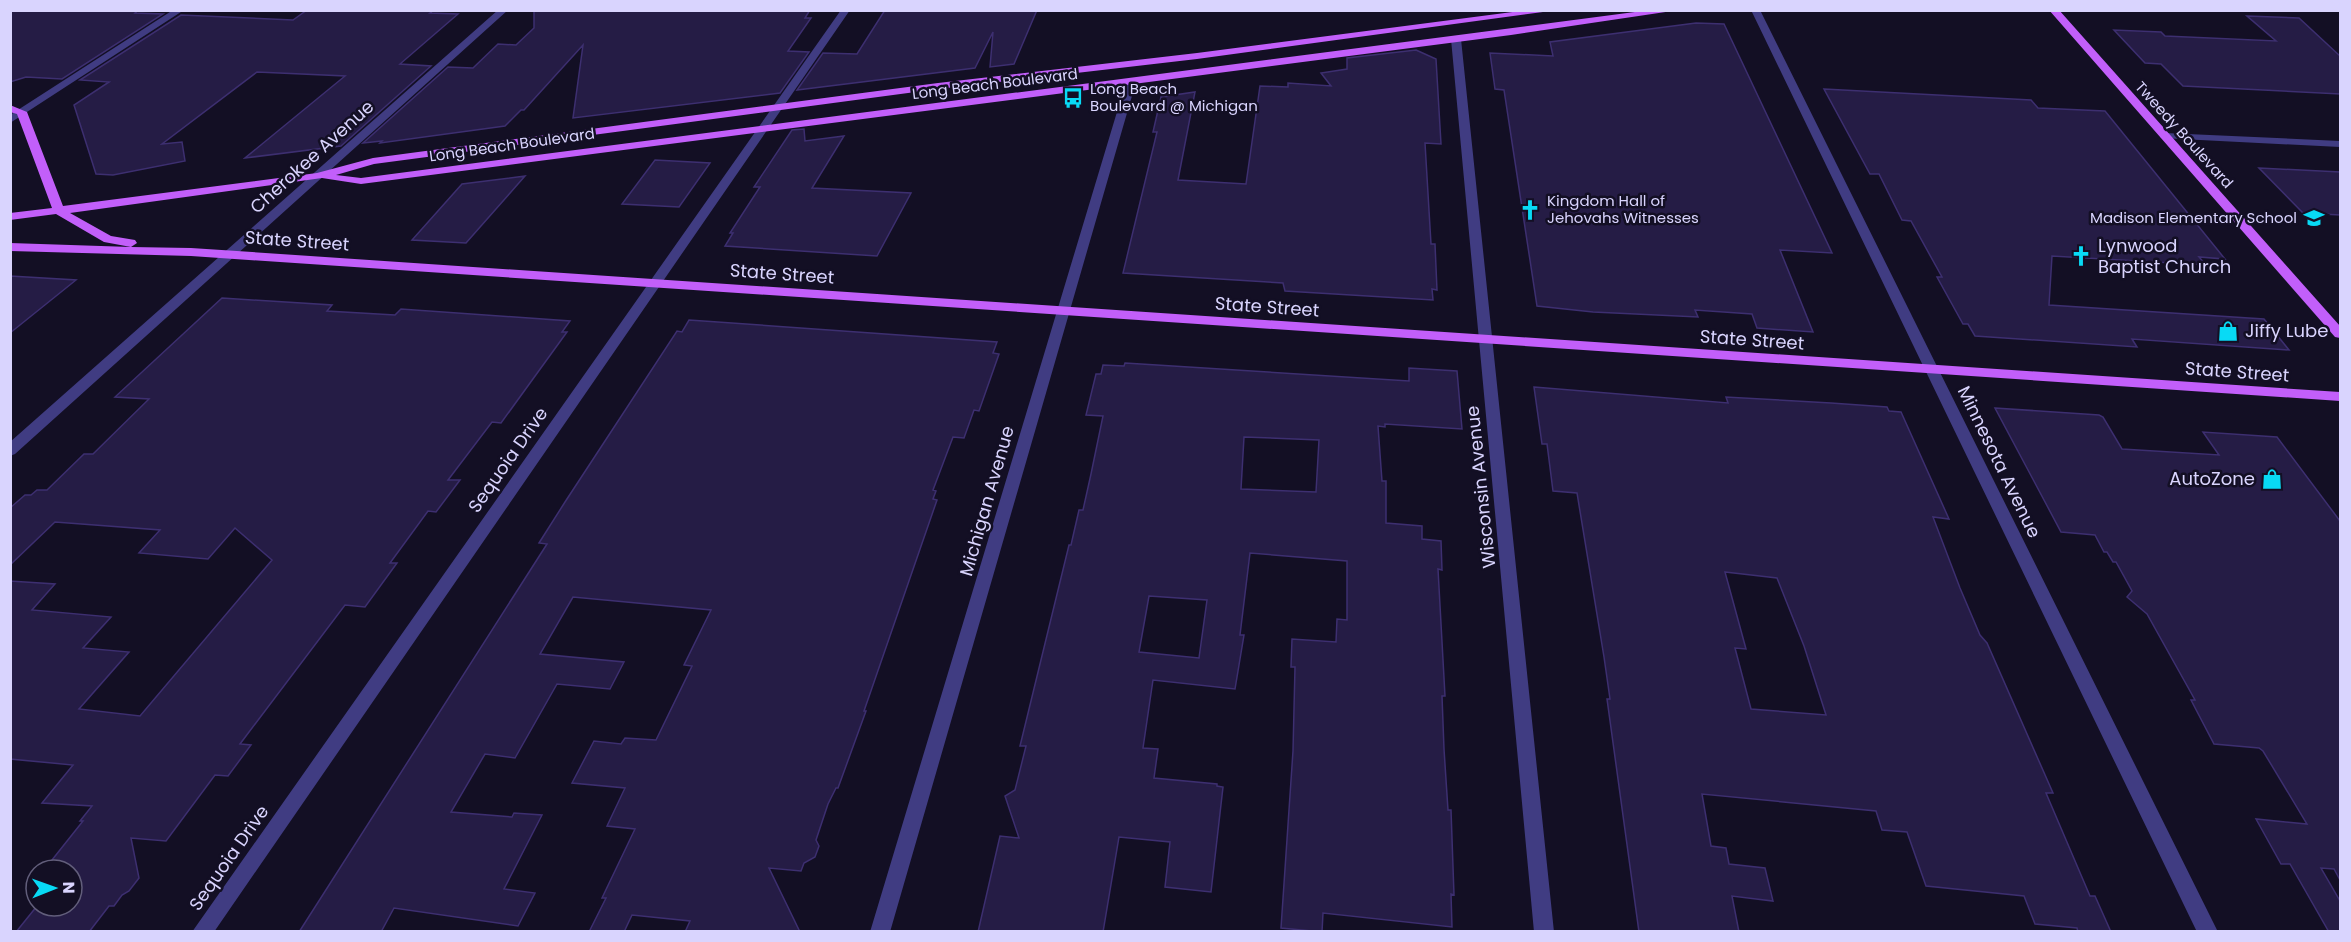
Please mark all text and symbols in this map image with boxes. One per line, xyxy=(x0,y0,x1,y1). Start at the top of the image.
street label: Long Beach Boulevard xyxy=(911,63,1079,104)
street label: Tweedy Boulevard xyxy=(2131,77,2238,193)
place label: Long Beach Boulevard @ Michigan xyxy=(1090,78,1258,116)
bus stop icon: Long Beach Boulevard @ Michigan xyxy=(1061,86,1085,110)
street label: Cherokee Avenue xyxy=(244,94,379,219)
street label: Long Beach Boulevard xyxy=(428,122,596,167)
place label: Kingdom Hall of Jehovahs Witnesses xyxy=(1547,190,1699,228)
church icon: Kingdom Hall of Jehovahs Witnesses xyxy=(1518,198,1542,222)
school or university icon: Madison Elementary School xyxy=(2302,206,2326,230)
place label: Madison Elementary School xyxy=(2090,207,2297,228)
street label: State Street xyxy=(244,224,350,257)
place label: Lynwood Baptist Church xyxy=(2098,233,2231,279)
church icon: Lynwood Baptist Church xyxy=(2069,244,2093,268)
street label: State Street xyxy=(729,257,835,290)
street label: State Street xyxy=(1214,290,1320,323)
place label: Jiffy Lube xyxy=(2245,318,2328,343)
shop icon: Jiffy Lube xyxy=(2216,319,2240,343)
street label: State Street xyxy=(1699,323,1805,356)
street label: State Street xyxy=(2184,355,2290,388)
street label: Minnesota Avenue xyxy=(1952,382,2047,542)
street label: Sequoia Drive xyxy=(462,402,553,517)
street label: Wisconsin Avenue xyxy=(1460,405,1501,569)
street label: Michigan Avenue xyxy=(953,423,1020,579)
place label: AutoZone xyxy=(2169,466,2255,491)
shop icon: AutoZone xyxy=(2260,467,2284,491)
street label: Sequoia Drive xyxy=(183,800,274,915)
north arrow xyxy=(24,858,84,918)
text: N xyxy=(57,882,80,894)

